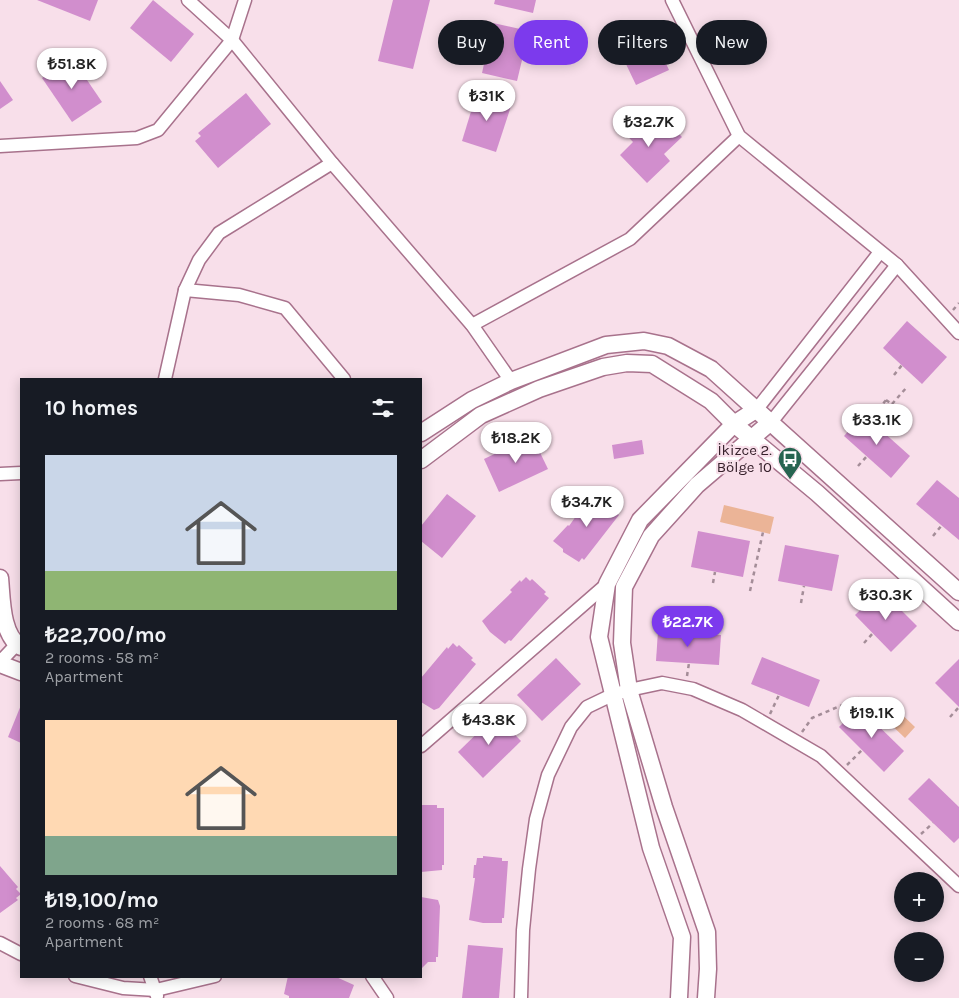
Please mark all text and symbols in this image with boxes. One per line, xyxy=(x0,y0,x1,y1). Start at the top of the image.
chip: Buy xyxy=(438,20,504,65)
chip: Rent xyxy=(514,20,588,65)
chip: Filters xyxy=(598,20,686,65)
chip: New xyxy=(696,20,767,65)
pin: ₺51.8K xyxy=(31,48,113,90)
text: ₺51.8K xyxy=(48,54,96,73)
pin: ₺31K xyxy=(457,80,517,122)
text: ₺31K xyxy=(469,86,505,105)
pin: ₺32.7K xyxy=(608,106,690,148)
text: ₺32.7K xyxy=(624,112,674,131)
icon: filters xyxy=(369,394,397,422)
text: 10 homes xyxy=(45,396,138,420)
pin: ₺33.1K xyxy=(836,404,918,446)
text: ₺33.1K xyxy=(853,410,901,429)
pin: ₺18.2K xyxy=(475,422,557,464)
text: ₺18.2K xyxy=(492,428,540,447)
place label: İkizce 2. Bölge 10 xyxy=(717,441,772,476)
bus stop icon: İkizce 2. Bölge 10 xyxy=(777,446,803,480)
pin: ₺34.7K xyxy=(546,486,628,528)
icon: home xyxy=(176,488,266,578)
text: ₺34.7K xyxy=(562,492,612,511)
pin: ₺30.3K xyxy=(845,578,927,621)
text: ₺30.3K xyxy=(859,585,913,604)
pin: ₺22.7K xyxy=(647,606,729,648)
text: ₺22.7K xyxy=(663,612,713,631)
text: ₺22,700/mo xyxy=(45,623,166,647)
text: 2 rooms · 58 m² xyxy=(45,648,159,667)
text: Apartment xyxy=(45,667,123,686)
pin: ₺19.1K xyxy=(831,696,913,739)
text: ₺19.1K xyxy=(850,703,894,722)
pin: ₺43.8K xyxy=(448,704,530,746)
text: ₺43.8K xyxy=(463,710,515,729)
icon: home xyxy=(176,753,266,843)
map controls xyxy=(894,872,944,982)
button: + xyxy=(894,872,944,922)
text: ₺19,100/mo xyxy=(45,888,158,912)
text: 2 rooms · 68 m² xyxy=(45,913,159,932)
text: Apartment xyxy=(45,932,123,951)
button: − xyxy=(894,932,944,982)

